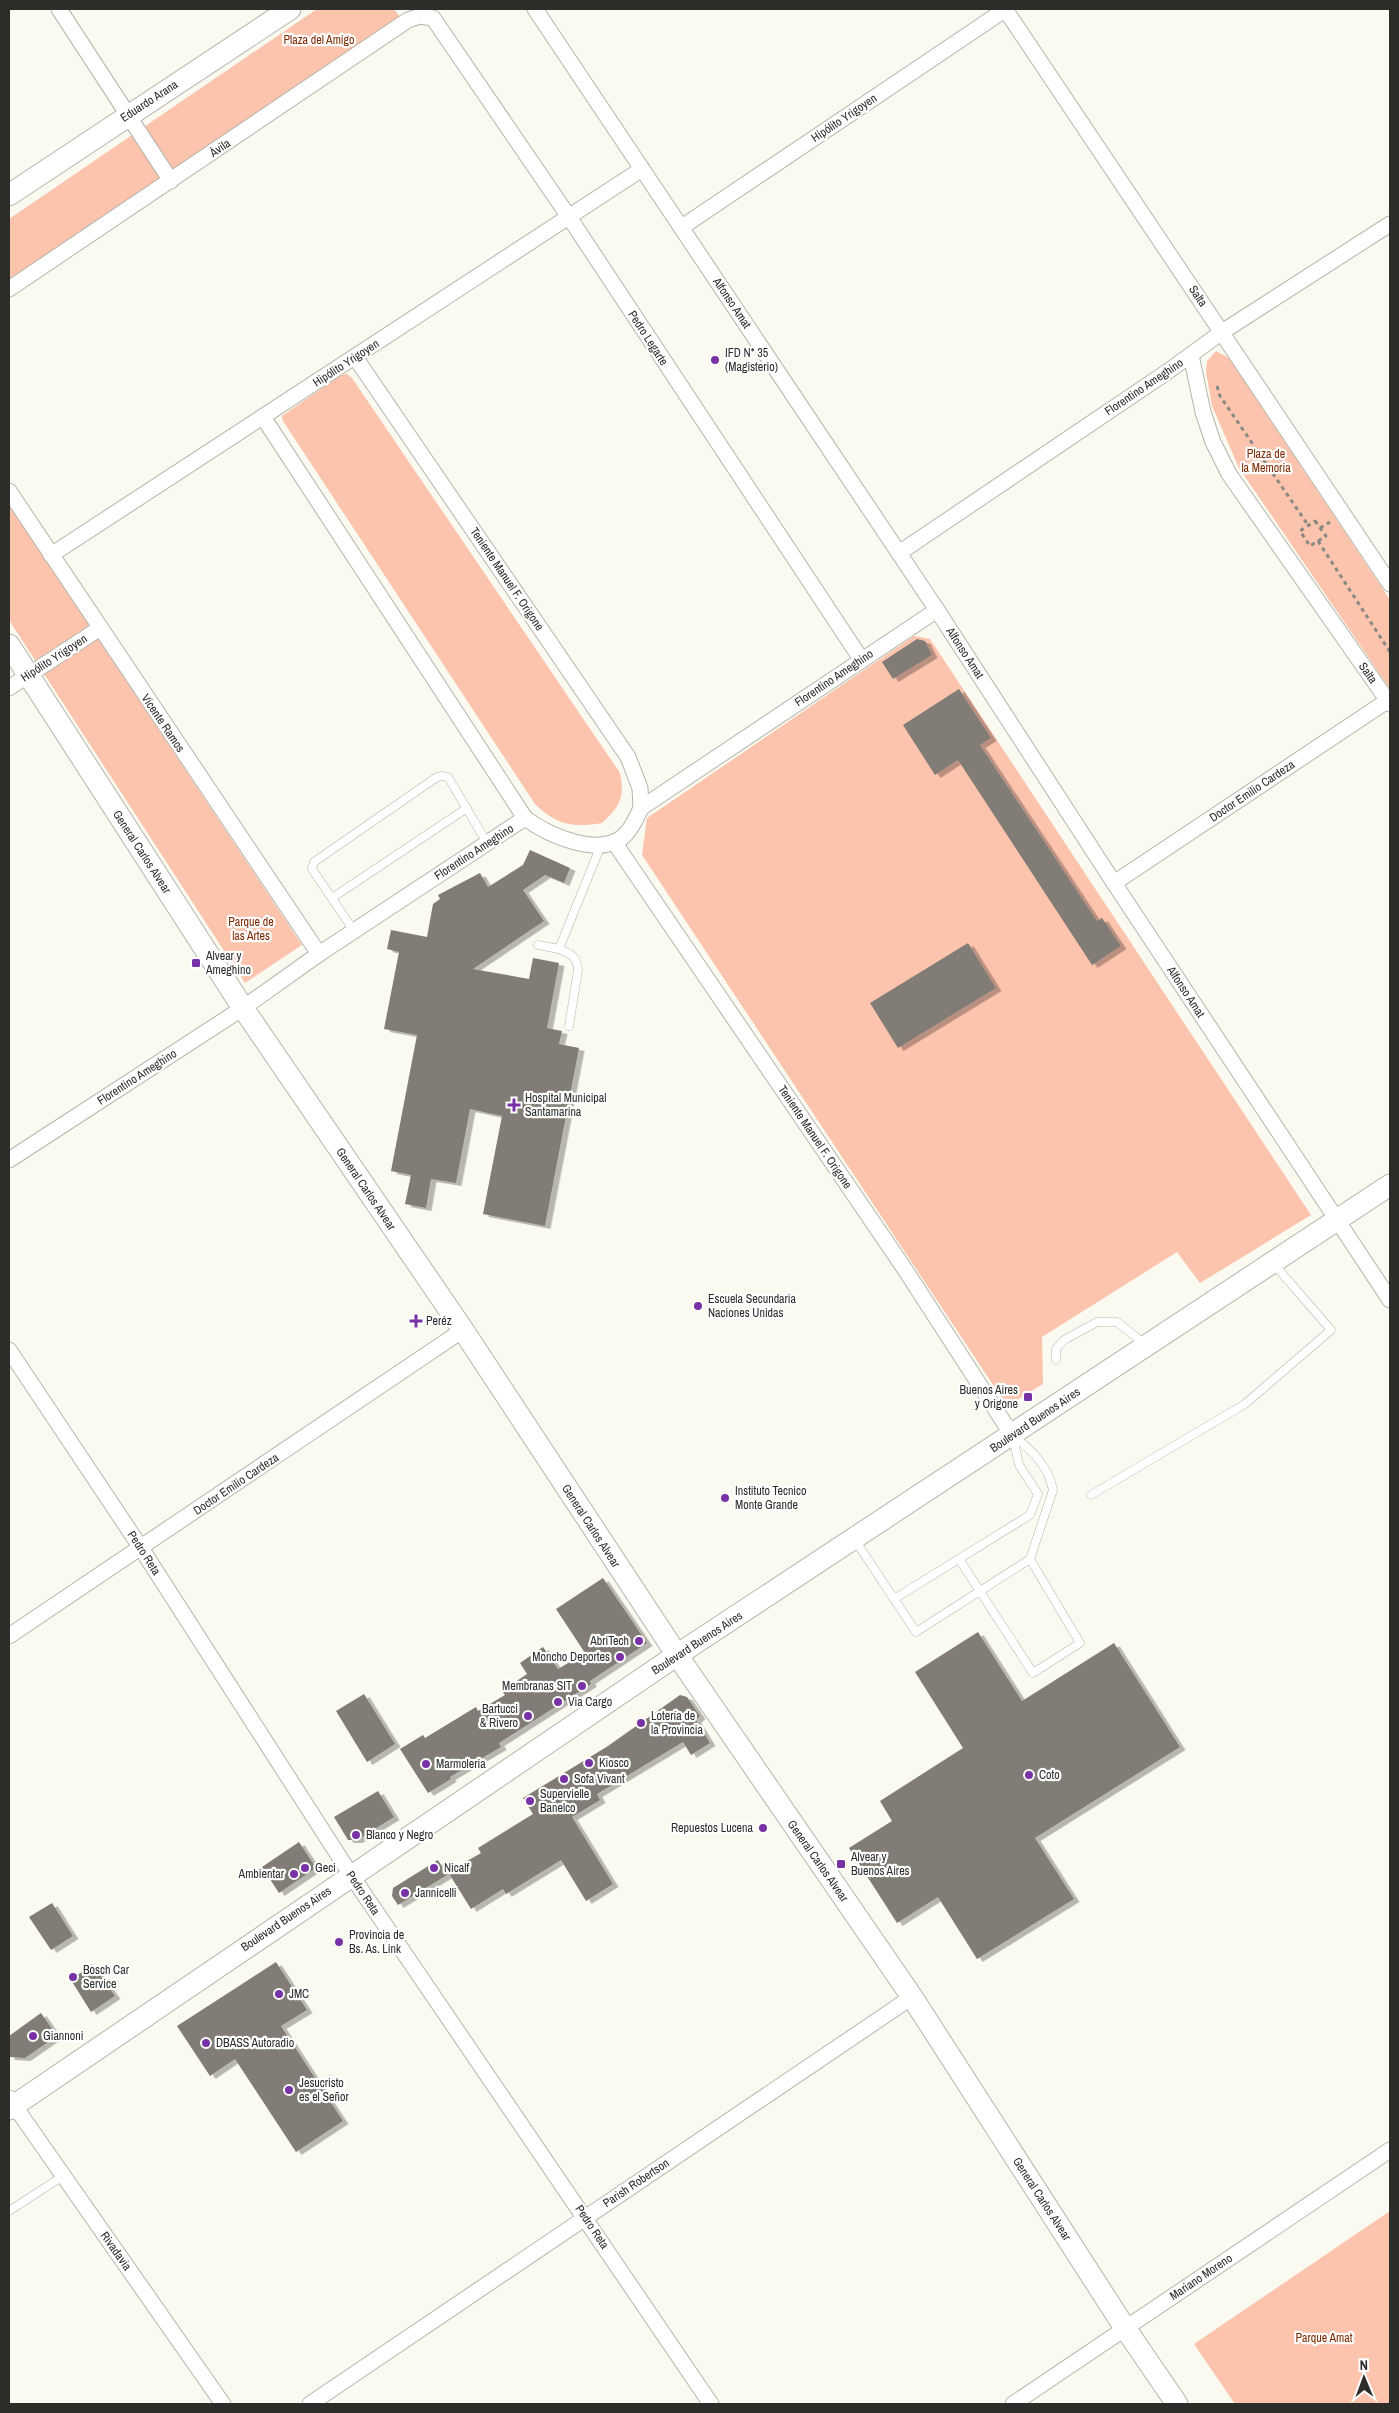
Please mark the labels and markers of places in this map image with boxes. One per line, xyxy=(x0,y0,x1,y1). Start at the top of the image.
place label: IFD N* 35 (Magisterio) xyxy=(725,345,778,375)
marker: IFD N* 35 (Magisterio) xyxy=(709,354,721,366)
place label: Alvear y Ameghino xyxy=(205,948,251,978)
marker: Alvear y Ameghino xyxy=(190,957,202,969)
place label: Hospital Municipal Santamarina xyxy=(525,1090,607,1120)
marker: Hospital Municipal Santamarina xyxy=(507,1098,521,1112)
place label: Escuela Secundaria Naciones Unidas xyxy=(708,1291,797,1321)
marker: Escuela Secundaria Naciones Unidas xyxy=(692,1300,704,1312)
place label: Peréz xyxy=(426,1313,452,1329)
marker: Peréz xyxy=(410,1315,422,1327)
place label: Buenos Aires y Origone xyxy=(959,1382,1018,1412)
marker: Buenos Aires y Origone xyxy=(1022,1391,1034,1403)
place label: Instituto Tecnico Monte Grande xyxy=(735,1483,807,1513)
marker: Instituto Tecnico Monte Grande xyxy=(719,1492,731,1504)
place label: AbriTech xyxy=(589,1633,629,1649)
marker: AbriTech xyxy=(633,1635,645,1647)
place label: Moncho Deportes xyxy=(532,1649,610,1665)
marker: Moncho Deportes xyxy=(614,1651,626,1663)
place label: Membranas SIT xyxy=(502,1678,572,1694)
marker: Membranas SIT xyxy=(576,1680,588,1692)
place label: Via Cargo xyxy=(568,1694,612,1710)
marker: Via Cargo xyxy=(552,1696,564,1708)
place label: Bartucci & Rivero xyxy=(480,1701,518,1731)
place label: Lotería de la Provincia xyxy=(651,1708,703,1738)
marker: Bartucci & Rivero xyxy=(522,1710,534,1722)
marker: Lotería de la Provincia xyxy=(635,1717,647,1729)
place label: Kiosco xyxy=(599,1755,629,1771)
place label: Marmoleria xyxy=(436,1756,486,1772)
marker: Kiosco xyxy=(583,1757,595,1769)
marker: Marmoleria xyxy=(420,1758,432,1770)
place label: Coto xyxy=(1039,1767,1060,1783)
marker: Coto xyxy=(1023,1769,1035,1781)
place label: Sofa Vivant xyxy=(574,1771,625,1787)
marker: Sofa Vivant xyxy=(558,1773,570,1785)
place label: Supervielle Banelco xyxy=(540,1786,589,1816)
marker: Supervielle Banelco xyxy=(524,1795,536,1807)
place label: Repuestos Lucena xyxy=(671,1820,754,1836)
marker: Repuestos Lucena xyxy=(757,1822,769,1834)
place label: Blanco y Negro xyxy=(366,1827,433,1843)
marker: Blanco y Negro xyxy=(350,1829,362,1841)
place label: Alvear y Buenos Aires xyxy=(850,1849,910,1879)
marker: Alvear y Buenos Aires xyxy=(835,1858,847,1870)
place label: Geci xyxy=(315,1860,336,1876)
place label: Nicalf xyxy=(444,1860,469,1876)
marker: Geci xyxy=(299,1862,311,1874)
marker: Nicalf xyxy=(428,1862,440,1874)
place label: Ambientar xyxy=(238,1866,285,1882)
marker: Ambientar xyxy=(288,1868,300,1880)
place label: Jannicelli xyxy=(415,1885,457,1901)
marker: Jannicelli xyxy=(399,1887,411,1899)
place label: Provincia de Bs. As. Link xyxy=(349,1927,404,1957)
marker: Provincia de Bs. As. Link xyxy=(333,1936,345,1948)
place label: Bosch Car Service xyxy=(83,1962,130,1992)
marker: Bosch Car Service xyxy=(67,1971,79,1983)
place label: JMC xyxy=(289,1986,309,2002)
marker: JMC xyxy=(273,1988,285,2000)
place label: Giannoni xyxy=(43,2028,84,2044)
marker: Giannoni xyxy=(27,2030,39,2042)
place label: DBASS Autoradio xyxy=(216,2035,294,2051)
marker: DBASS Autoradio xyxy=(200,2037,212,2049)
place label: Jesucristo es el Señor xyxy=(299,2075,350,2105)
marker: Jesucristo es el Señor xyxy=(283,2084,295,2096)

